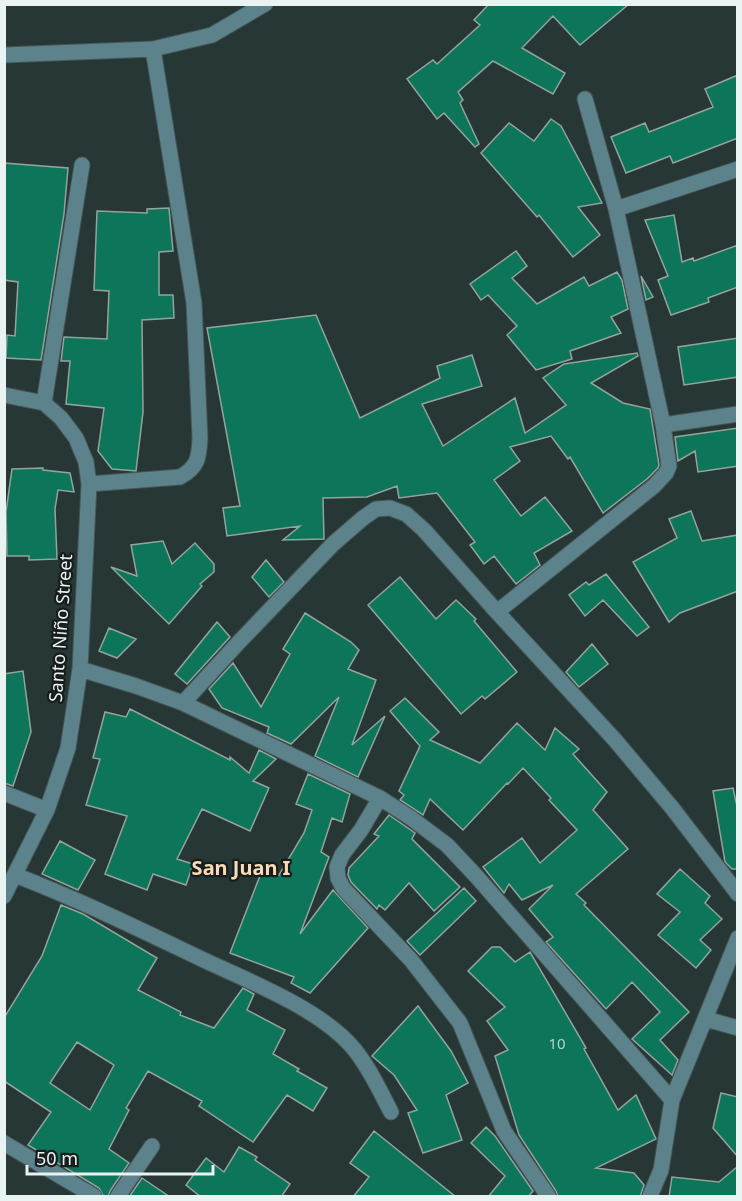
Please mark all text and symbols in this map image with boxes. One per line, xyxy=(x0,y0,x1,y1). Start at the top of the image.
street label: Santo Niño Street xyxy=(43,553,77,703)
district label: San Juan I xyxy=(192,854,291,881)
house number: 10 xyxy=(548,1033,566,1053)
scale bar xyxy=(27,1138,213,1176)
text: 50 m xyxy=(36,1146,78,1170)

